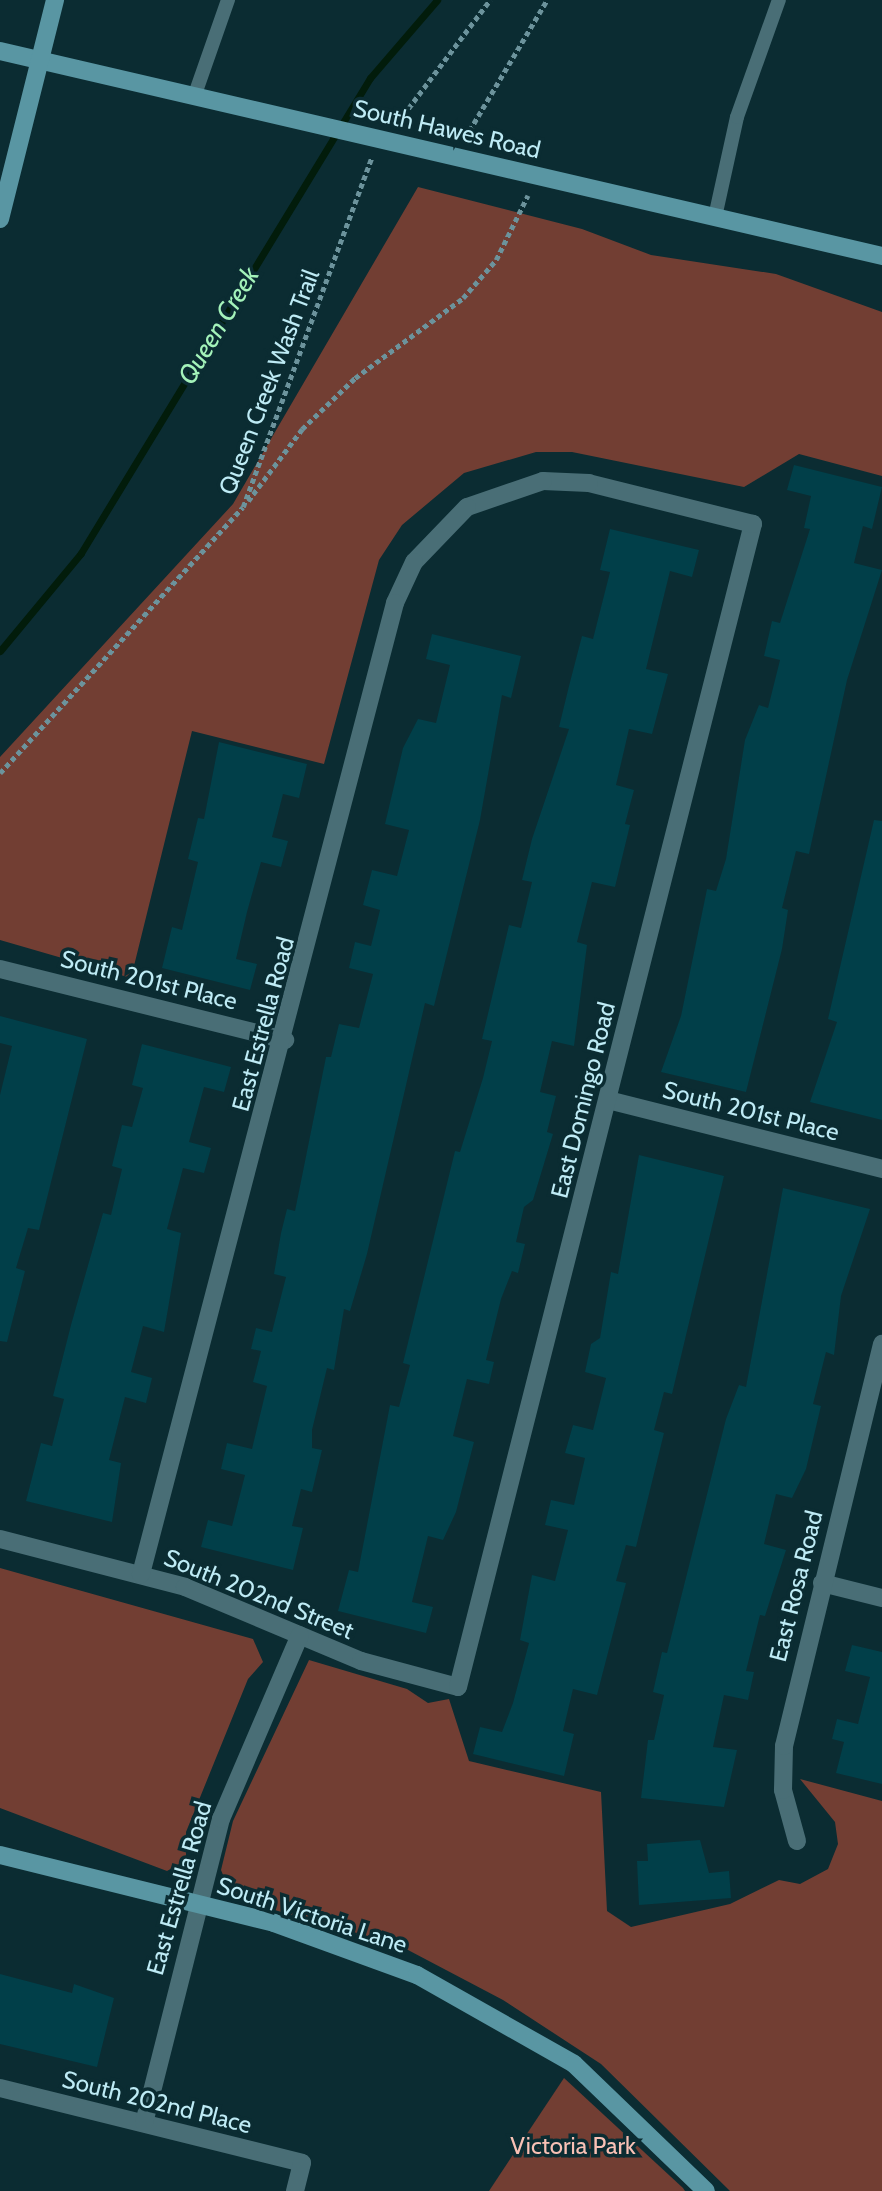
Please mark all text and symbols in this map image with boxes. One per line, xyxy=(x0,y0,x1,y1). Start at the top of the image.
street label: South Hawes Road xyxy=(351,93,543,165)
water label: Queen Creek xyxy=(172,262,266,390)
street label: Queen Creek Wash Trail xyxy=(213,265,325,499)
street label: East Estrella Road xyxy=(226,934,300,1114)
street label: South 201st Place xyxy=(58,944,240,1016)
street label: East Domingo Road xyxy=(545,999,621,1201)
street label: South 201st Place xyxy=(660,1075,842,1147)
street label: East Rosa Road xyxy=(763,1508,829,1664)
street label: South 202nd Street xyxy=(160,1543,358,1645)
street label: East Estrella Road xyxy=(140,1798,218,1978)
street label: South Victoria Lane xyxy=(213,1871,411,1959)
street label: South 202nd Place xyxy=(59,2065,255,2139)
park label: Victoria Park xyxy=(510,2132,636,2160)

